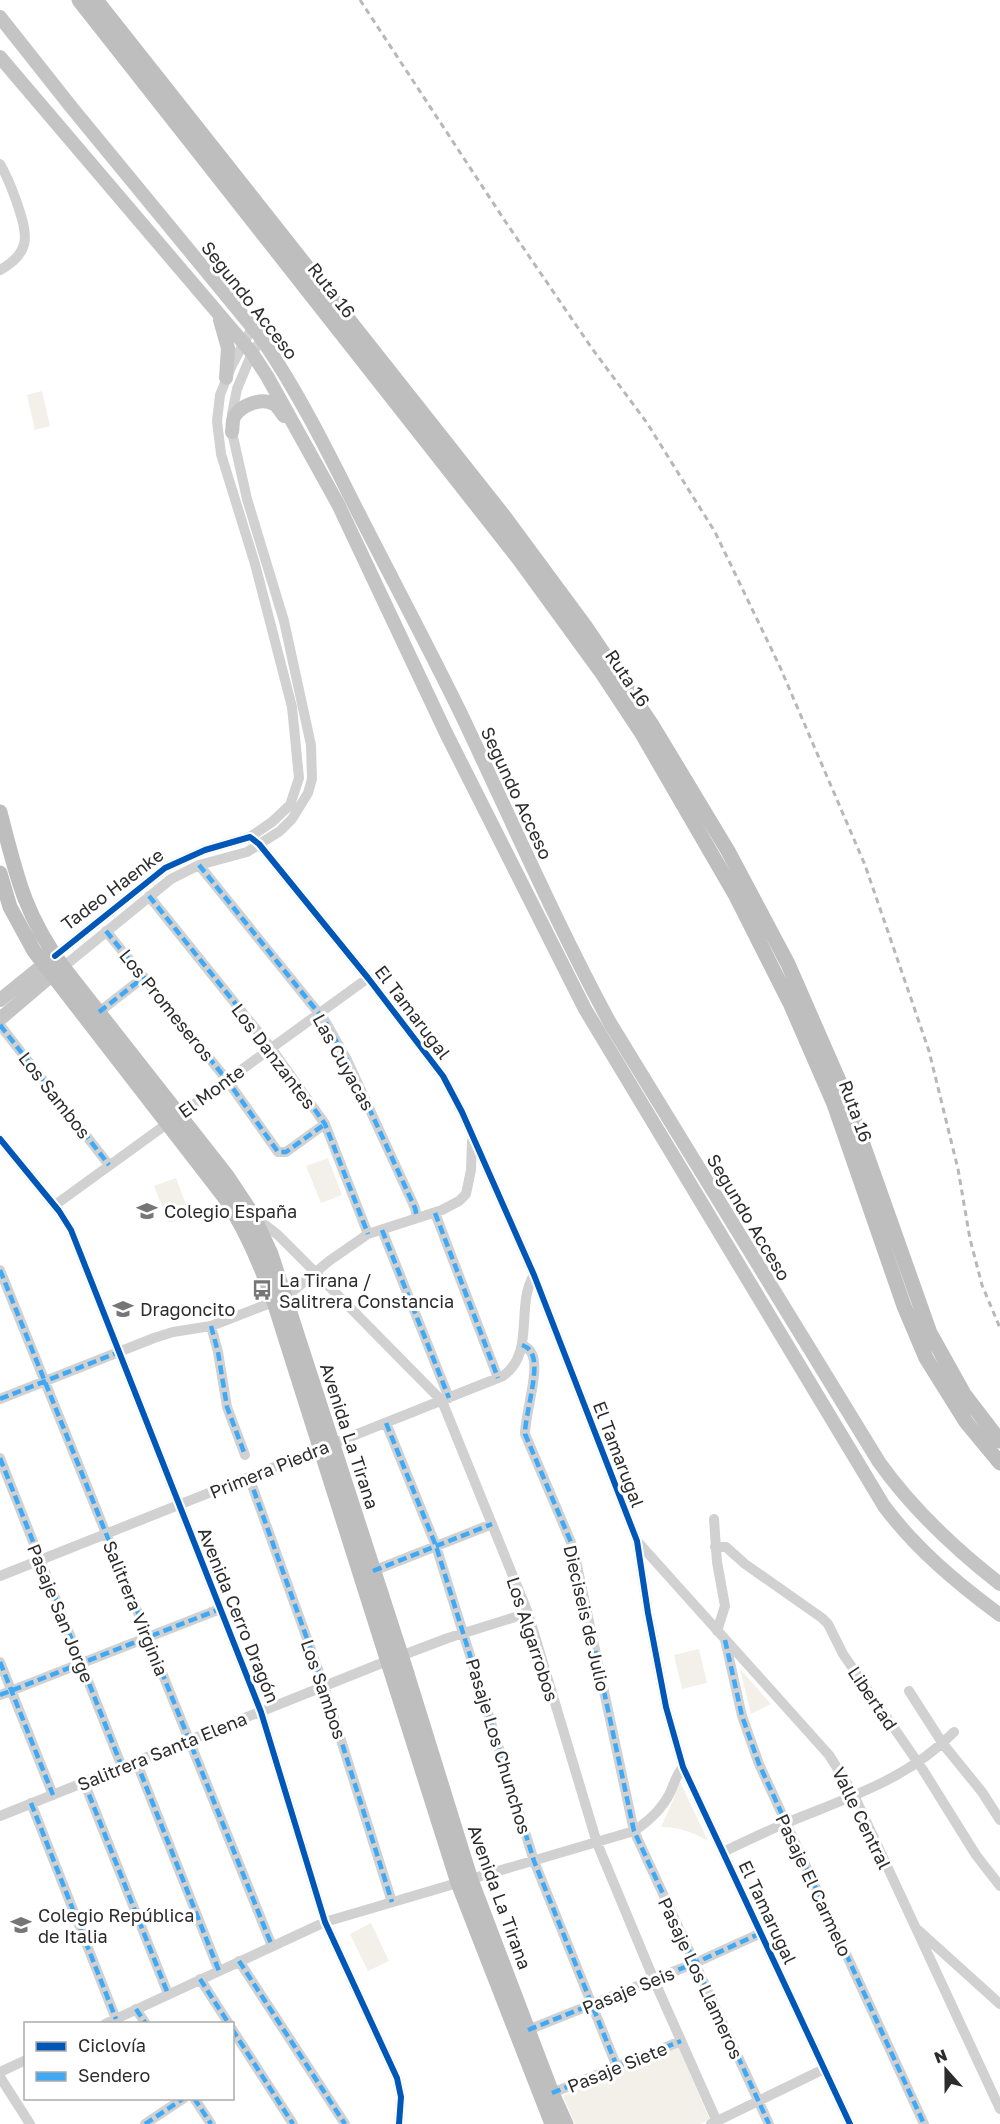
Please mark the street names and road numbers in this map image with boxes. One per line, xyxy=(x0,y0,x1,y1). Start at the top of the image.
street label: Segundo Acceso xyxy=(197,237,303,363)
street label: Ruta 16 xyxy=(304,258,360,322)
street label: Ruta 16 xyxy=(601,645,655,711)
street label: Segundo Acceso xyxy=(477,723,557,863)
street label: Tadeo Haenke xyxy=(57,843,167,935)
street label: Los Promeseros xyxy=(115,944,219,1066)
street label: El Tamarugal xyxy=(371,961,456,1064)
street label: Los Danzantes xyxy=(227,999,321,1113)
street label: Las Cuyacas xyxy=(308,1010,380,1114)
street label: Los Sambos xyxy=(14,1047,96,1143)
street label: El Monte xyxy=(174,1060,248,1122)
street label: Ruta 16 xyxy=(835,1077,877,1145)
street label: Segundo Acceso xyxy=(703,1150,795,1284)
street label: Avenida La Tirana xyxy=(316,1360,384,1512)
street label: El Tamarugal xyxy=(589,1398,649,1510)
street label: Primera Piedra xyxy=(206,1435,332,1503)
street label: Avenida Cerro Dragón xyxy=(194,1524,284,1706)
street label: Salitrera Virginia xyxy=(99,1537,173,1679)
street label: Pasaje San Jorge xyxy=(23,1540,99,1686)
street label: Dieciseis de Julio xyxy=(559,1543,615,1693)
street label: Los Algarrobos xyxy=(503,1574,563,1704)
street label: Los Sambos xyxy=(297,1636,351,1742)
street label: Pasaje Los Chunchos xyxy=(462,1655,536,1837)
street label: Libertad xyxy=(844,1662,902,1734)
street label: Salitrera Santa Elena xyxy=(74,1707,250,1795)
street label: Valle Central xyxy=(828,1763,896,1873)
street label: Pasaje El Carmelo xyxy=(771,1810,857,1960)
street label: Avenida La Tirana xyxy=(464,1822,536,1972)
street label: El Tamarugal xyxy=(734,1857,802,1968)
street label: Pasaje Los Llameros xyxy=(654,1894,748,2062)
street label: Pasaje Seis xyxy=(579,1962,677,2018)
street label: Pasaje Siete xyxy=(564,2037,670,2097)

